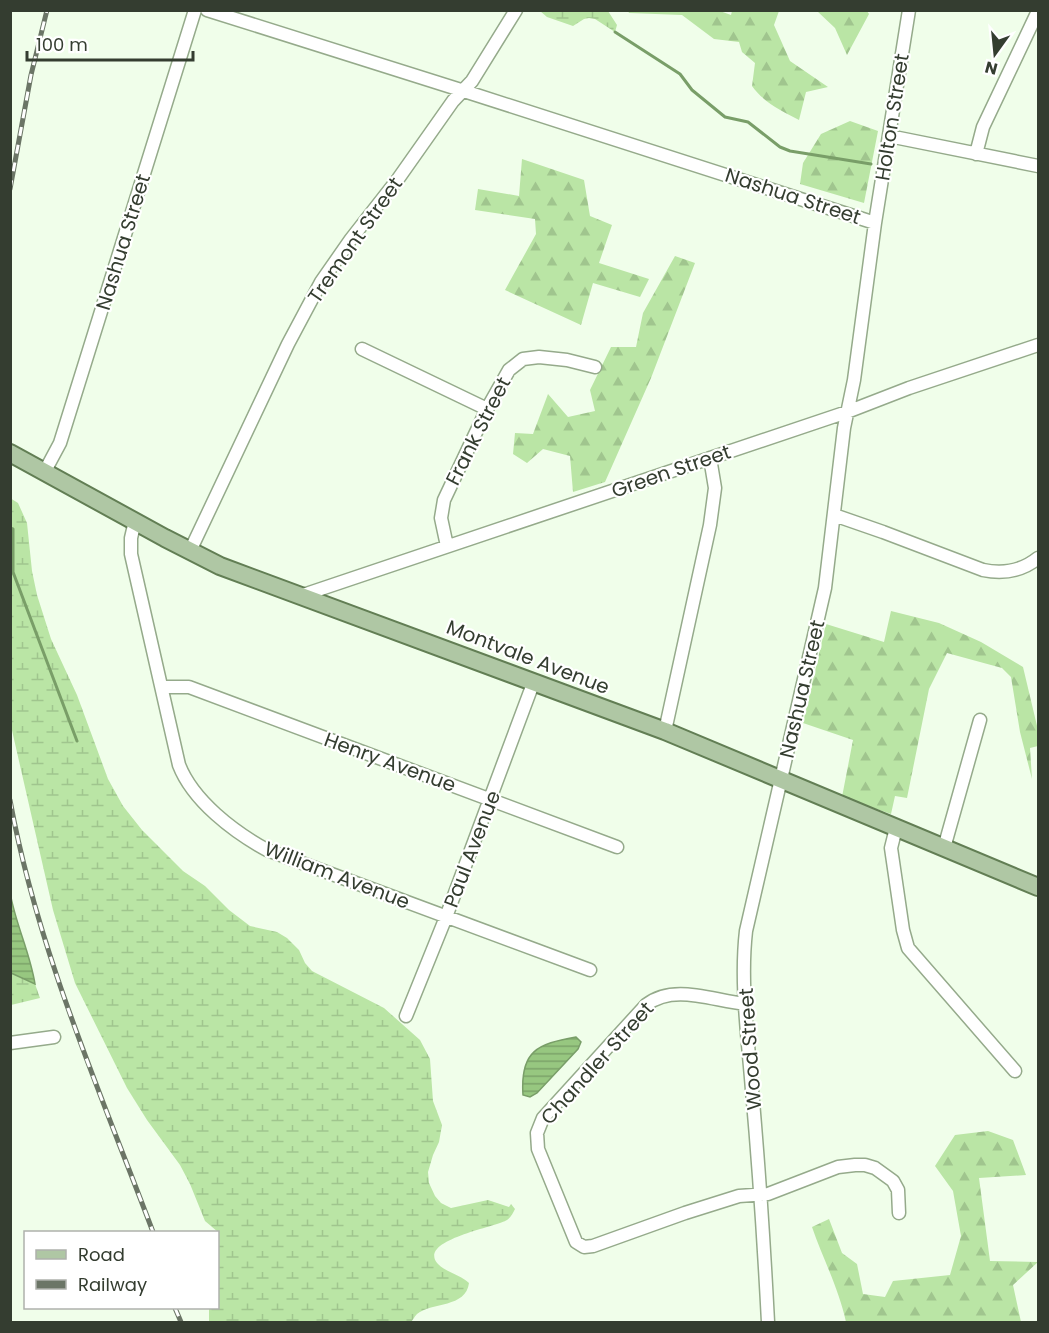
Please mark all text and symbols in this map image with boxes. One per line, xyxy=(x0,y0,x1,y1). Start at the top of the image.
scale bar xyxy=(27,24,194,62)
north arrow xyxy=(965,24,1025,84)
text: 100 m xyxy=(36,32,88,57)
street label: Holton Street xyxy=(868,51,916,183)
text: N xyxy=(982,55,1000,81)
street label: Nashua Street xyxy=(722,161,864,231)
street label: Nashua Street xyxy=(89,170,157,314)
street label: Tremont Street xyxy=(301,171,409,309)
street label: Frank Street xyxy=(439,372,517,490)
street label: Green Street xyxy=(608,437,734,505)
street label: Montvale Avenue xyxy=(442,613,614,701)
street label: Nashua Street xyxy=(772,617,832,761)
street label: Henry Avenue xyxy=(320,725,460,799)
street label: Paul Avenue xyxy=(437,786,507,912)
street label: William Avenue xyxy=(260,834,414,916)
street label: Wood Street xyxy=(732,987,768,1111)
street label: Chandler Street xyxy=(534,995,660,1131)
legend xyxy=(24,1231,219,1309)
text: Road xyxy=(78,1242,125,1267)
text: Railway xyxy=(78,1272,147,1297)

